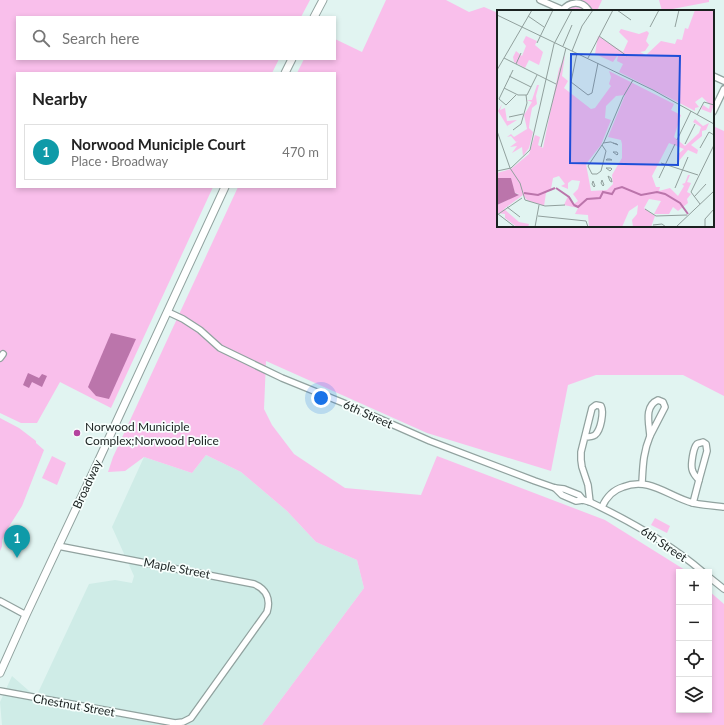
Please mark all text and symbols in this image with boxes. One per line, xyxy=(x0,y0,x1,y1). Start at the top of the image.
inset map xyxy=(497,10,714,227)
search box xyxy=(16,16,336,60)
icon: search xyxy=(30,27,52,49)
text: Search here xyxy=(62,29,139,47)
text: Nearby xyxy=(32,88,87,109)
text: Norwood Municiple Court xyxy=(71,135,246,153)
text: 1 xyxy=(42,144,50,160)
text: 470 m xyxy=(282,144,319,160)
text: Place · Broadway xyxy=(71,153,168,169)
your location xyxy=(311,388,331,408)
street label: 6th Street xyxy=(341,396,396,432)
place label: Norwood Municiple Complex;Norwood Police xyxy=(85,419,219,448)
marker: Norwood Municiple Complex;Norwood Police xyxy=(72,428,82,438)
street label: Broadway xyxy=(69,456,105,511)
street label: 6th Street xyxy=(638,523,691,565)
pin: 1 xyxy=(4,525,30,558)
street label: Maple Street xyxy=(142,554,212,582)
map controls xyxy=(676,569,712,713)
button: + xyxy=(676,569,712,605)
button: − xyxy=(676,605,712,641)
button: locate xyxy=(676,641,712,677)
button: layers xyxy=(676,677,712,713)
street label: Chestnut Street xyxy=(32,690,117,720)

